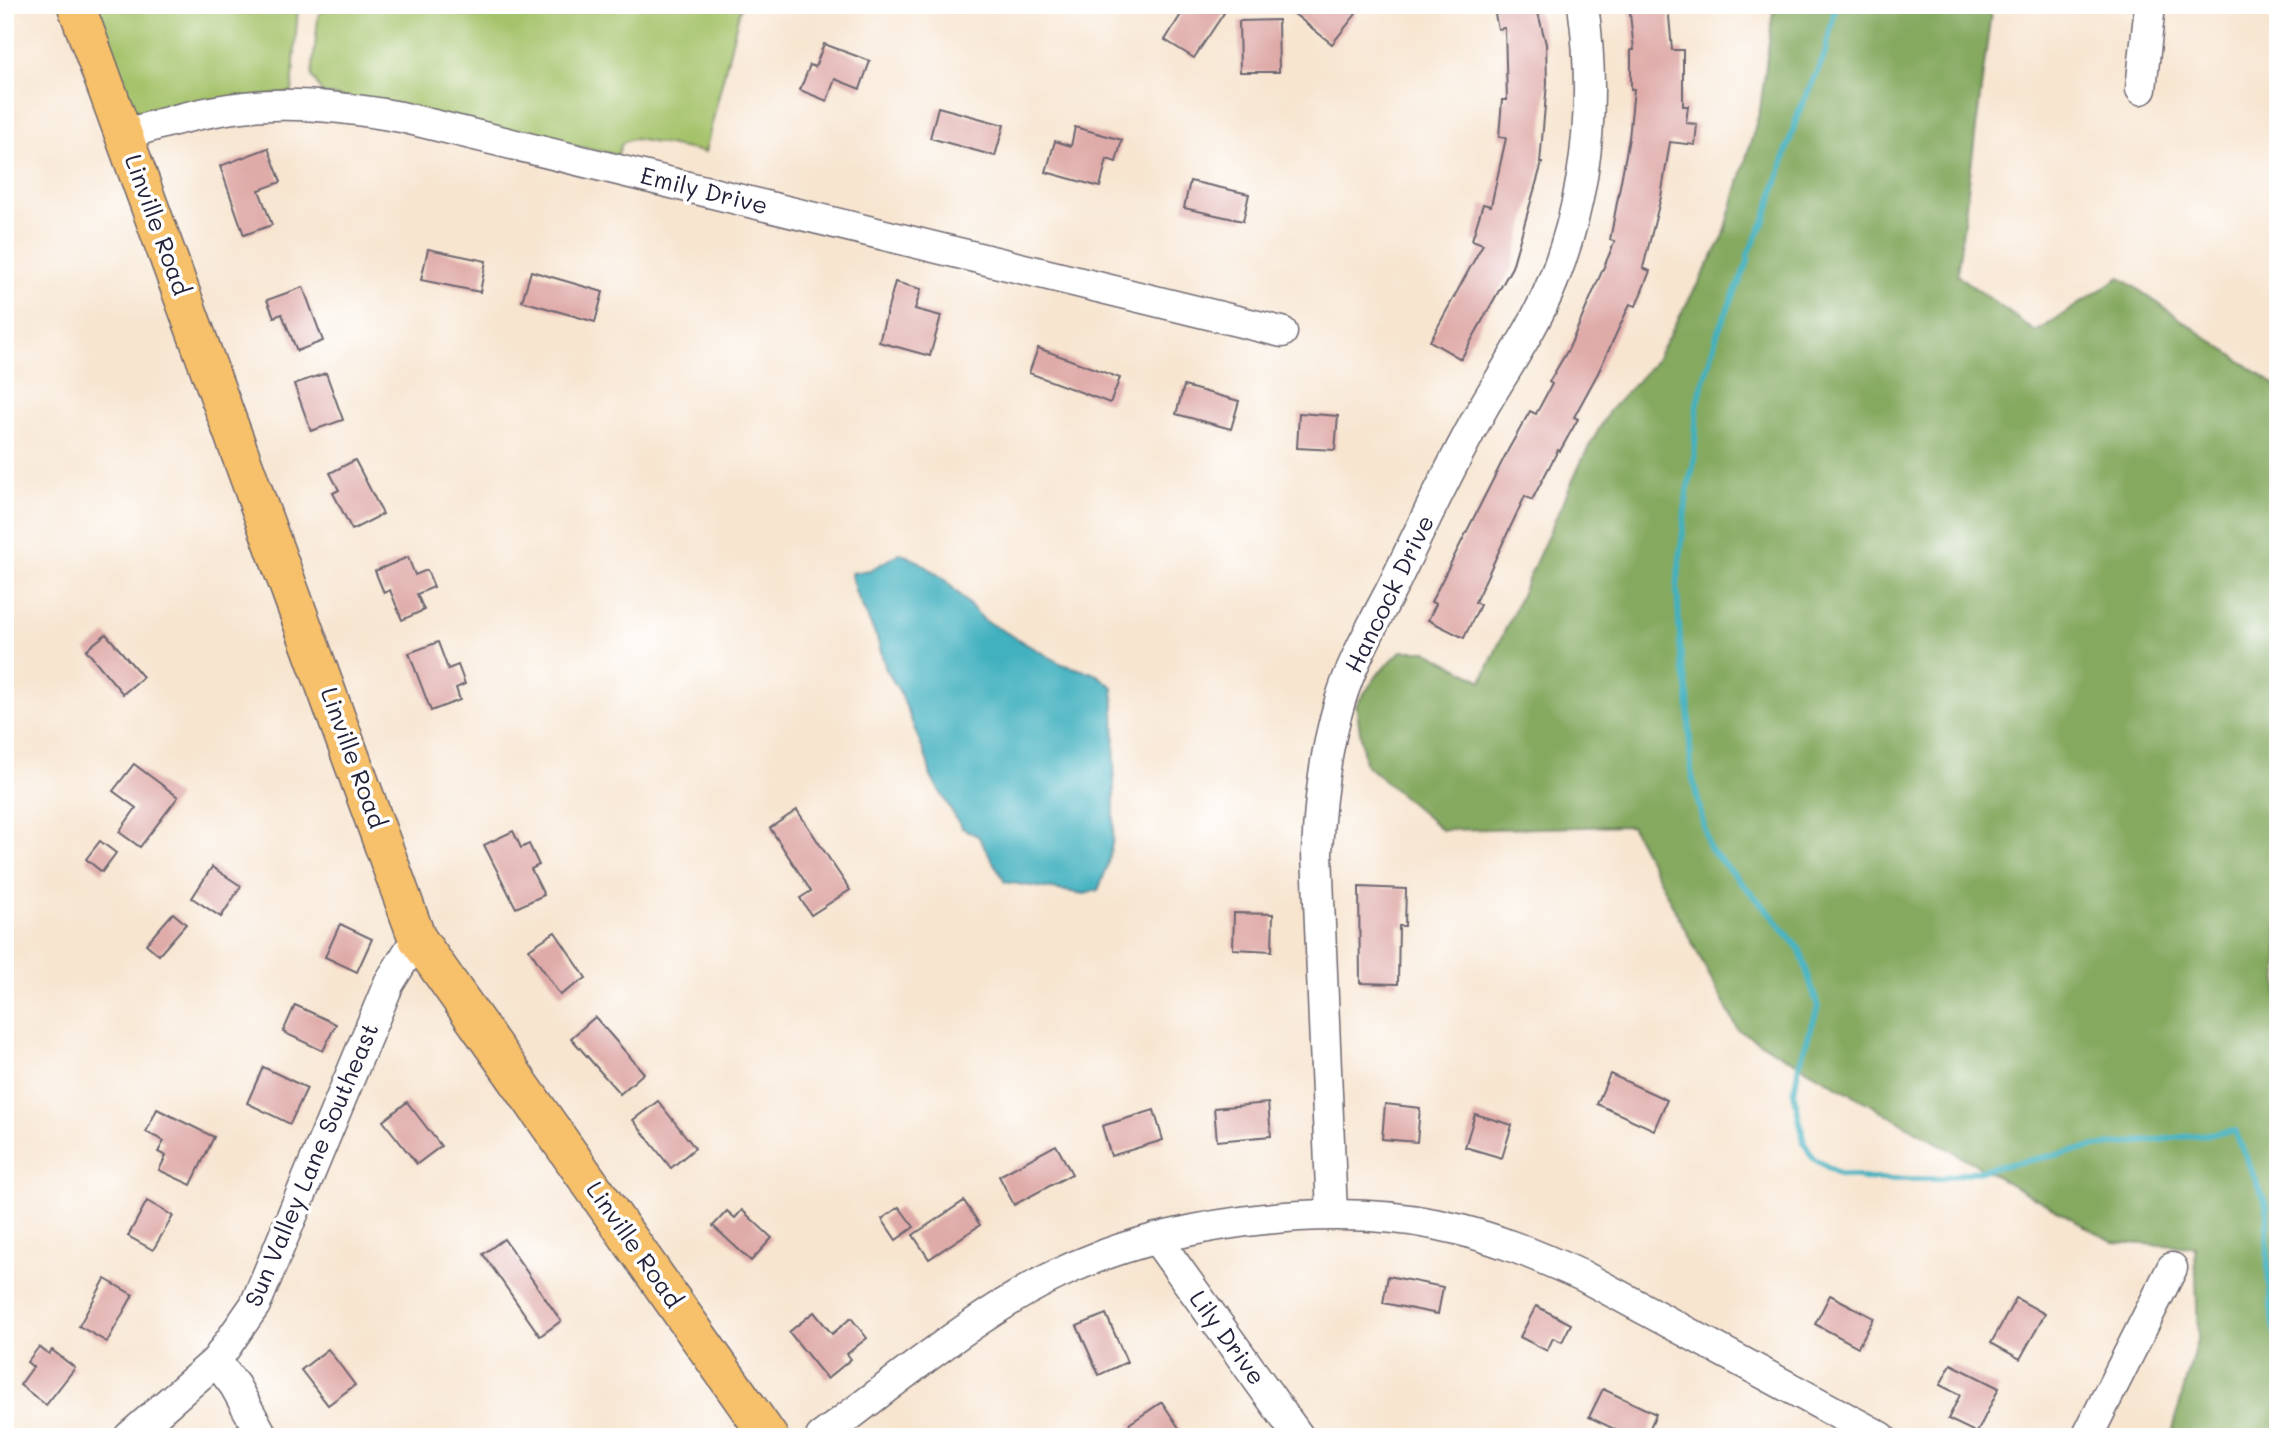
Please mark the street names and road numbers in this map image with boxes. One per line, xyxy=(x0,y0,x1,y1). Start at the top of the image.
street label: Linville Road xyxy=(119,150,198,299)
street label: Emily Drive xyxy=(638,159,771,220)
street label: Hancock Drive xyxy=(1337,509,1440,677)
street label: Linville Road xyxy=(315,683,394,832)
street label: Sun Valley Lane Southeast xyxy=(237,1018,385,1311)
street label: Linville Road xyxy=(580,1175,690,1314)
street label: Lily Drive xyxy=(1183,1284,1273,1391)

